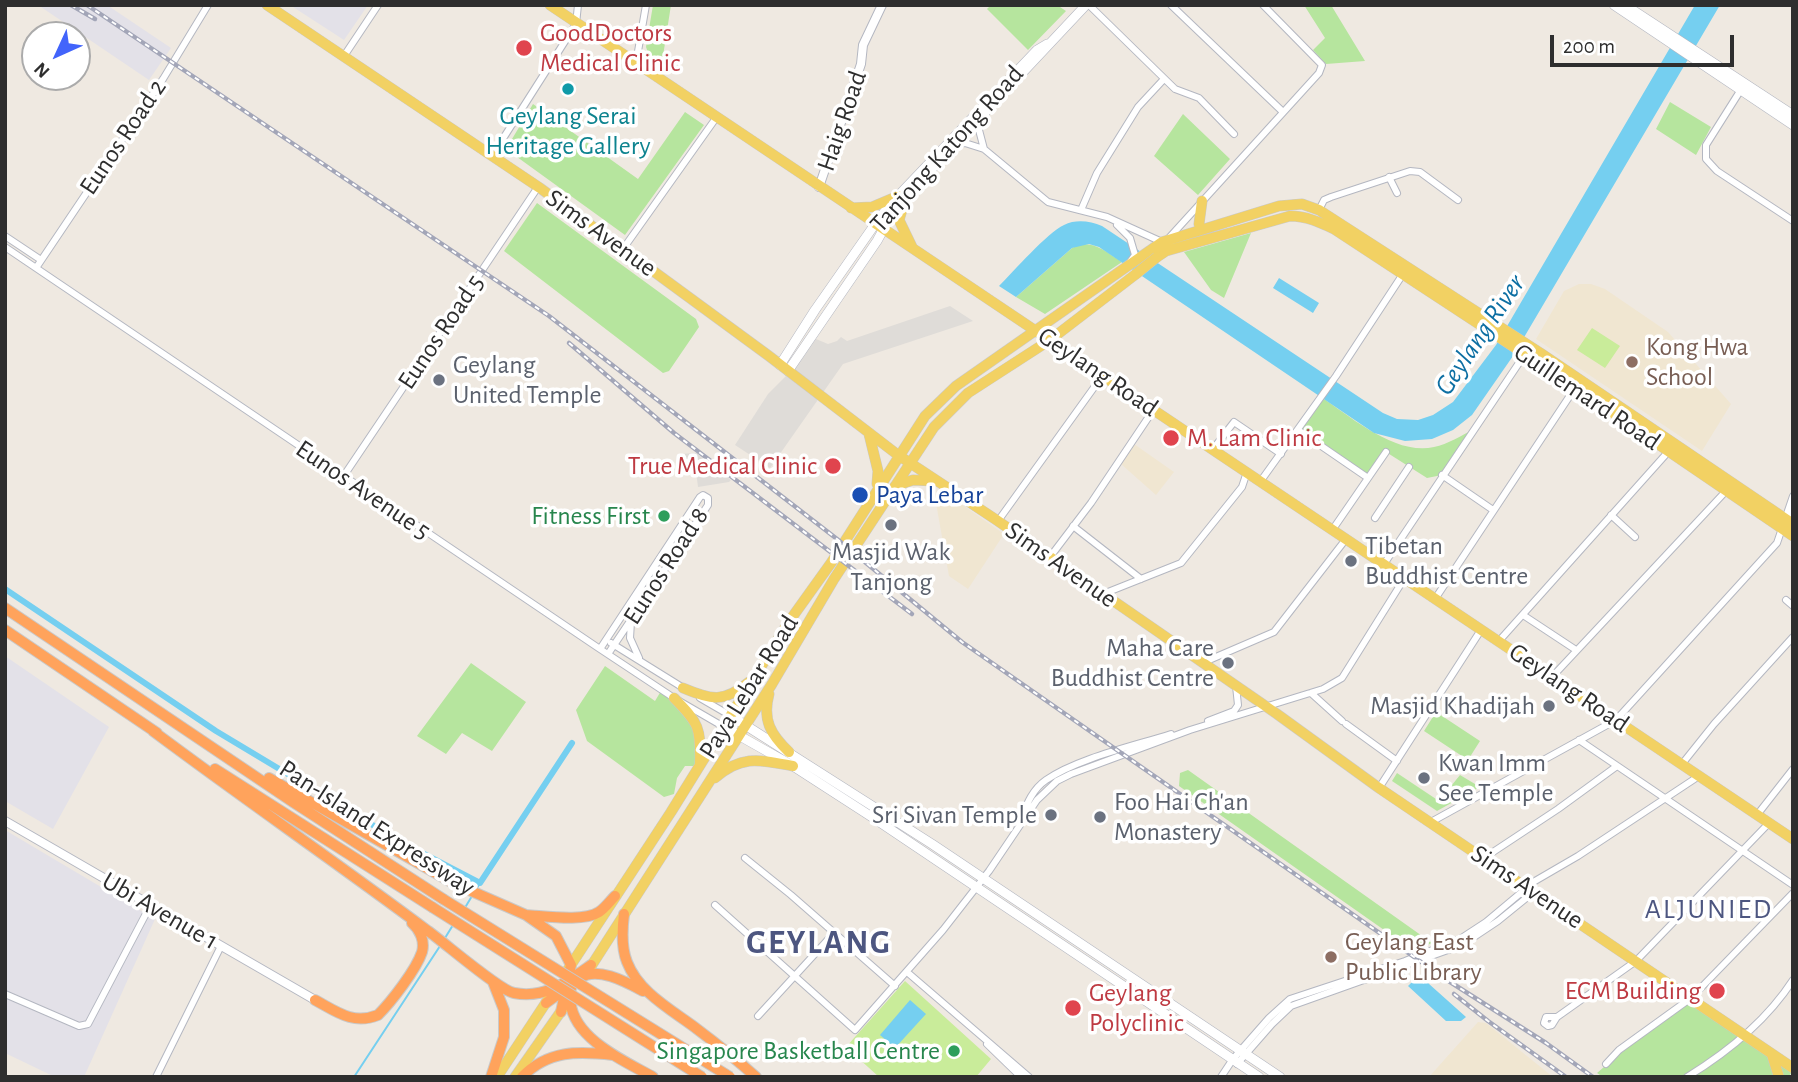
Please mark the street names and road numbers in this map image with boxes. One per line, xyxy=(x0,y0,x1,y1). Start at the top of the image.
street label: Tanjong Katong Road xyxy=(864,59,1030,239)
street label: Haig Road xyxy=(810,67,874,175)
street label: Eunos Road 2 xyxy=(73,73,173,201)
street label: Sims Avenue xyxy=(540,182,662,284)
street label: Eunos Road 5 xyxy=(391,269,491,395)
street label: Geylang Road xyxy=(1032,320,1164,424)
street label: Guillemard Road xyxy=(1508,337,1666,457)
street label: Eunos Avenue 5 xyxy=(290,433,436,547)
street label: Eunos Road 8 xyxy=(617,502,715,630)
street label: Sims Avenue xyxy=(999,515,1123,615)
street label: Paya Lebar Road xyxy=(692,609,806,765)
street label: Geylang Road xyxy=(1503,636,1635,740)
street label: Pan-Island Expressway xyxy=(273,753,481,903)
street label: Sims Avenue xyxy=(1465,838,1589,936)
street label: Ubi Avenue 1 xyxy=(96,865,224,957)

